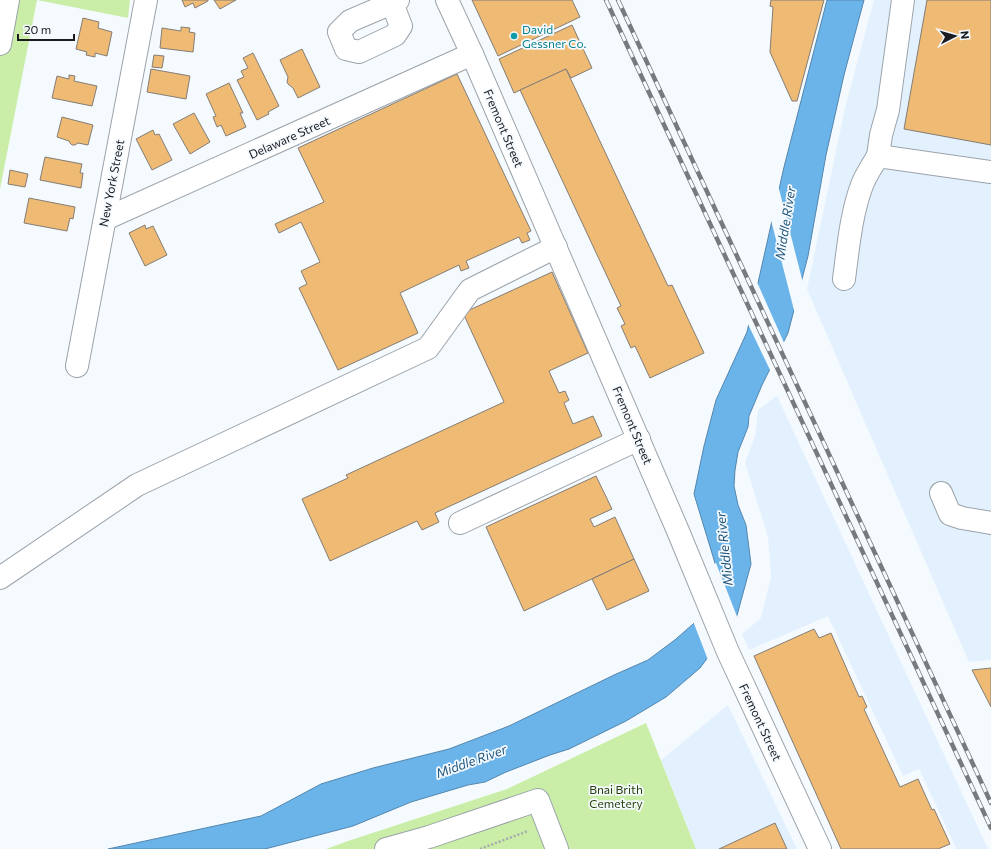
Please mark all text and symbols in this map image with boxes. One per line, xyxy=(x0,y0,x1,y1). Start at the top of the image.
scale bar xyxy=(18,16,74,42)
north arrow xyxy=(935,16,975,56)
text: 20 m xyxy=(24,22,51,36)
place label: David Gessner Co. xyxy=(522,22,586,50)
text: N xyxy=(959,30,972,40)
marker: David Gessner Co. xyxy=(509,31,519,41)
street label: Fremont Street xyxy=(481,87,527,169)
street label: Delaware Street xyxy=(246,113,332,161)
street label: New York Street xyxy=(96,138,126,228)
water label: Middle River xyxy=(771,184,799,261)
street label: Fremont Street xyxy=(610,384,656,466)
water label: Middle River xyxy=(712,511,736,587)
street label: Fremont Street xyxy=(737,681,785,763)
water label: Middle River xyxy=(433,741,509,781)
park label: Bnai Brith Cemetery xyxy=(589,782,643,810)

